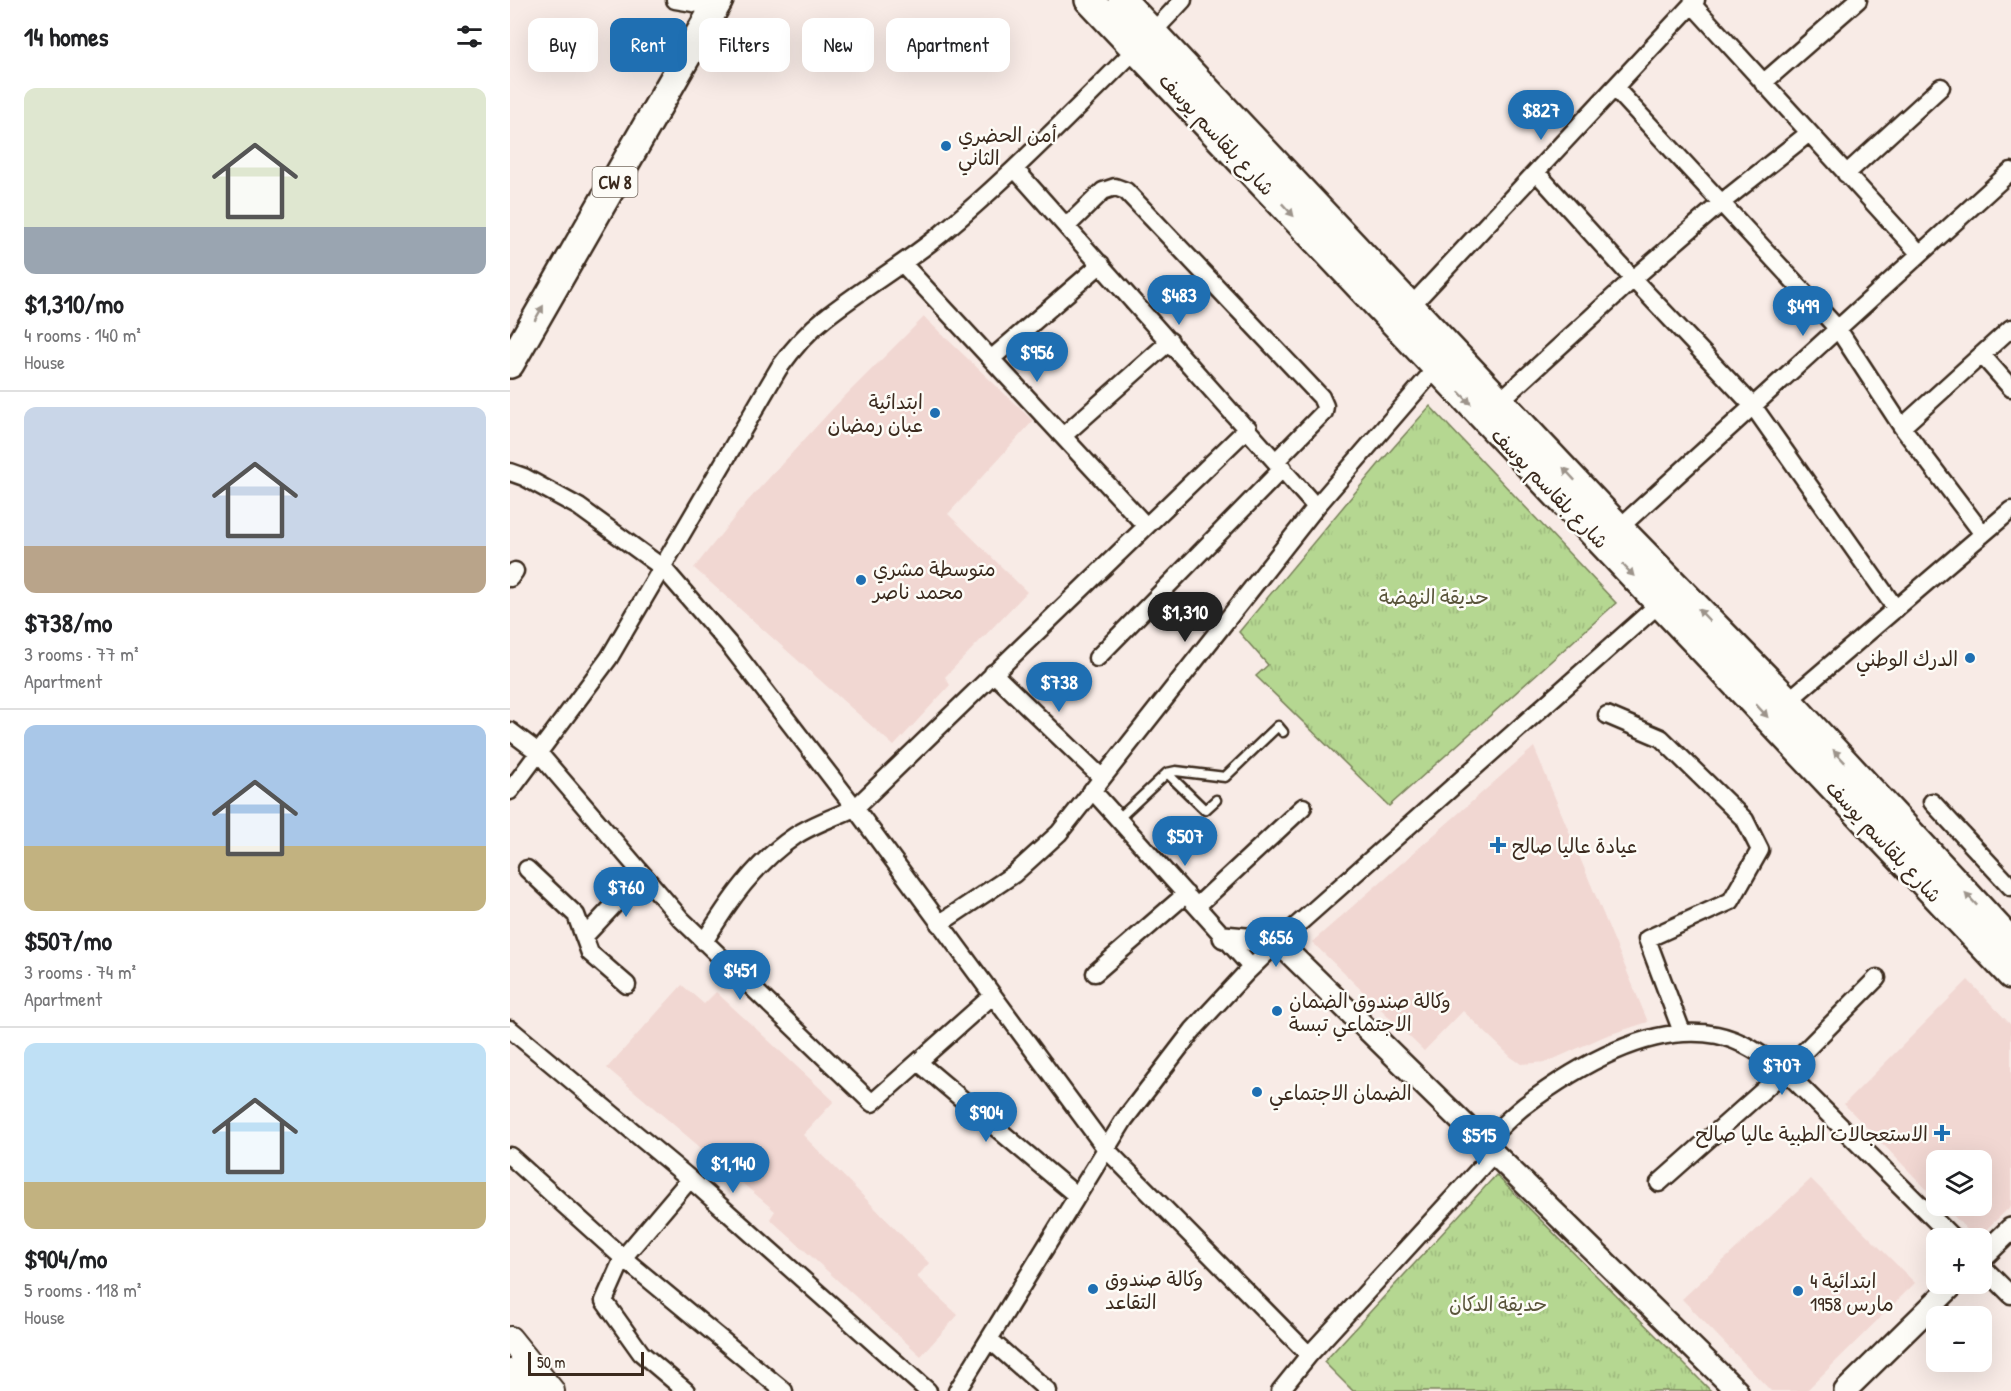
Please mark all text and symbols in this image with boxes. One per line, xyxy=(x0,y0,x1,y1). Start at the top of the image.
chip: Buy xyxy=(528,18,598,72)
chip: Rent xyxy=(610,18,687,72)
chip: Filters xyxy=(699,18,790,72)
chip: New xyxy=(802,18,874,72)
chip: Apartment xyxy=(886,18,1010,72)
text: 14 homes xyxy=(24,19,109,54)
icon: filters xyxy=(453,20,486,53)
street label: شارع بلقاسم يوسف xyxy=(1152,67,1281,202)
pin: $827 xyxy=(1505,90,1577,141)
text: $827 xyxy=(1522,96,1560,123)
place label: أمن الحضري الثاني xyxy=(958,121,1057,176)
icon: home xyxy=(201,127,309,235)
marker: أمن الحضري الثاني xyxy=(939,139,953,153)
road number: CW 8 xyxy=(592,167,638,197)
one-way arrow xyxy=(1281,203,1295,217)
pin: $483 xyxy=(1143,275,1215,326)
text: $483 xyxy=(1161,281,1197,308)
text: $1,310/mo xyxy=(24,286,124,321)
pin: $499 xyxy=(1767,286,1839,337)
text: $499 xyxy=(1787,292,1819,319)
one-way arrow xyxy=(534,304,544,321)
text: 4 rooms · 140 m² xyxy=(24,321,141,348)
pin: $956 xyxy=(1001,332,1073,383)
text: $956 xyxy=(1020,338,1054,365)
text: House xyxy=(24,348,65,375)
place label: ابتدائية عبان رمضان xyxy=(828,388,923,438)
one-way arrow xyxy=(1457,391,1471,405)
marker: ابتدائية عبان رمضان xyxy=(928,406,942,420)
street label: شارع بلقاسم يوسف xyxy=(1484,422,1615,556)
icon: home xyxy=(201,446,309,554)
one-way arrow xyxy=(1562,468,1576,482)
place label: متوسطة مشري محمد ناصر xyxy=(871,555,996,605)
one-way arrow xyxy=(1621,562,1635,576)
marker: متوسطة مشري محمد ناصر xyxy=(854,573,868,587)
park label: حديقة النهضة xyxy=(1379,583,1489,610)
pin: $1,310 xyxy=(1136,592,1234,643)
text: $1,310 xyxy=(1162,598,1208,625)
text: $738/mo xyxy=(24,605,112,640)
one-way arrow xyxy=(1697,607,1711,622)
text: 3 rooms · 77 m² xyxy=(24,640,138,667)
place label: الدرك الوطني xyxy=(1856,645,1958,677)
marker: الدرك الوطني xyxy=(1963,651,1977,665)
pin: $738 xyxy=(1023,662,1095,713)
text: Apartment xyxy=(24,667,102,694)
text: $738 xyxy=(1040,668,1078,695)
one-way arrow xyxy=(1755,704,1769,718)
one-way arrow xyxy=(1832,748,1846,763)
icon: home xyxy=(201,764,309,872)
street label: شارع بلقاسم يوسف xyxy=(1819,774,1948,909)
pin: $507 xyxy=(1149,816,1221,867)
text: $507 xyxy=(1166,822,1204,849)
place label: عيادة عاليا صالح xyxy=(1512,832,1637,860)
marker: عيادة عاليا صالح xyxy=(1489,836,1507,854)
pin: $760 xyxy=(590,867,662,918)
text: $760 xyxy=(608,873,644,900)
one-way arrow xyxy=(1964,891,1978,906)
pin: $656 xyxy=(1240,917,1312,968)
text: $507/mo xyxy=(24,923,112,958)
text: $656 xyxy=(1259,923,1293,950)
pin: $451 xyxy=(704,950,776,1001)
text: $451 xyxy=(723,956,757,983)
text: 3 rooms · 74 m² xyxy=(24,958,136,985)
text: Apartment xyxy=(24,985,102,1012)
place label: وكالة صندوق الضمان الاجتماعي تبسة xyxy=(1289,987,1451,1042)
marker: وكالة صندوق الضمان الاجتماعي تبسة xyxy=(1270,1004,1284,1018)
pin: $707 xyxy=(1746,1045,1818,1096)
text: $707 xyxy=(1763,1051,1801,1078)
place label: الضمان الاجتماعي xyxy=(1269,1079,1412,1111)
icon: home xyxy=(201,1082,309,1190)
marker: الضمان الاجتماعي xyxy=(1250,1085,1264,1099)
pin: $904 xyxy=(950,1092,1022,1143)
text: $904 xyxy=(969,1098,1003,1125)
pin: $515 xyxy=(1443,1115,1515,1166)
place label: الاستعجالات الطبية عاليا صالح xyxy=(1696,1120,1928,1148)
text: $515 xyxy=(1462,1121,1496,1148)
marker: الاستعجالات الطبية عاليا صالح xyxy=(1933,1124,1951,1142)
pin: $1,140 xyxy=(684,1143,782,1194)
text: $1,140 xyxy=(710,1149,756,1176)
map controls xyxy=(1926,1150,1992,1372)
button: layers xyxy=(1926,1150,1992,1216)
button: + xyxy=(1926,1228,1992,1294)
text: $904/mo xyxy=(24,1241,107,1276)
place label: وكالة صندوق التقاعد xyxy=(1105,1265,1203,1315)
place label: ابتدائية 4 مارس 1958 xyxy=(1810,1267,1894,1317)
text: 5 rooms · 118 m² xyxy=(24,1276,141,1303)
marker: وكالة صندوق التقاعد xyxy=(1086,1282,1100,1296)
marker: ابتدائية 4 مارس 1958 xyxy=(1791,1284,1805,1298)
park label: حديقة الدكان xyxy=(1449,1290,1547,1317)
text: House xyxy=(24,1303,65,1330)
button: − xyxy=(1926,1306,1992,1372)
scale bar xyxy=(528,1349,644,1376)
text: 50 m xyxy=(537,1351,566,1373)

